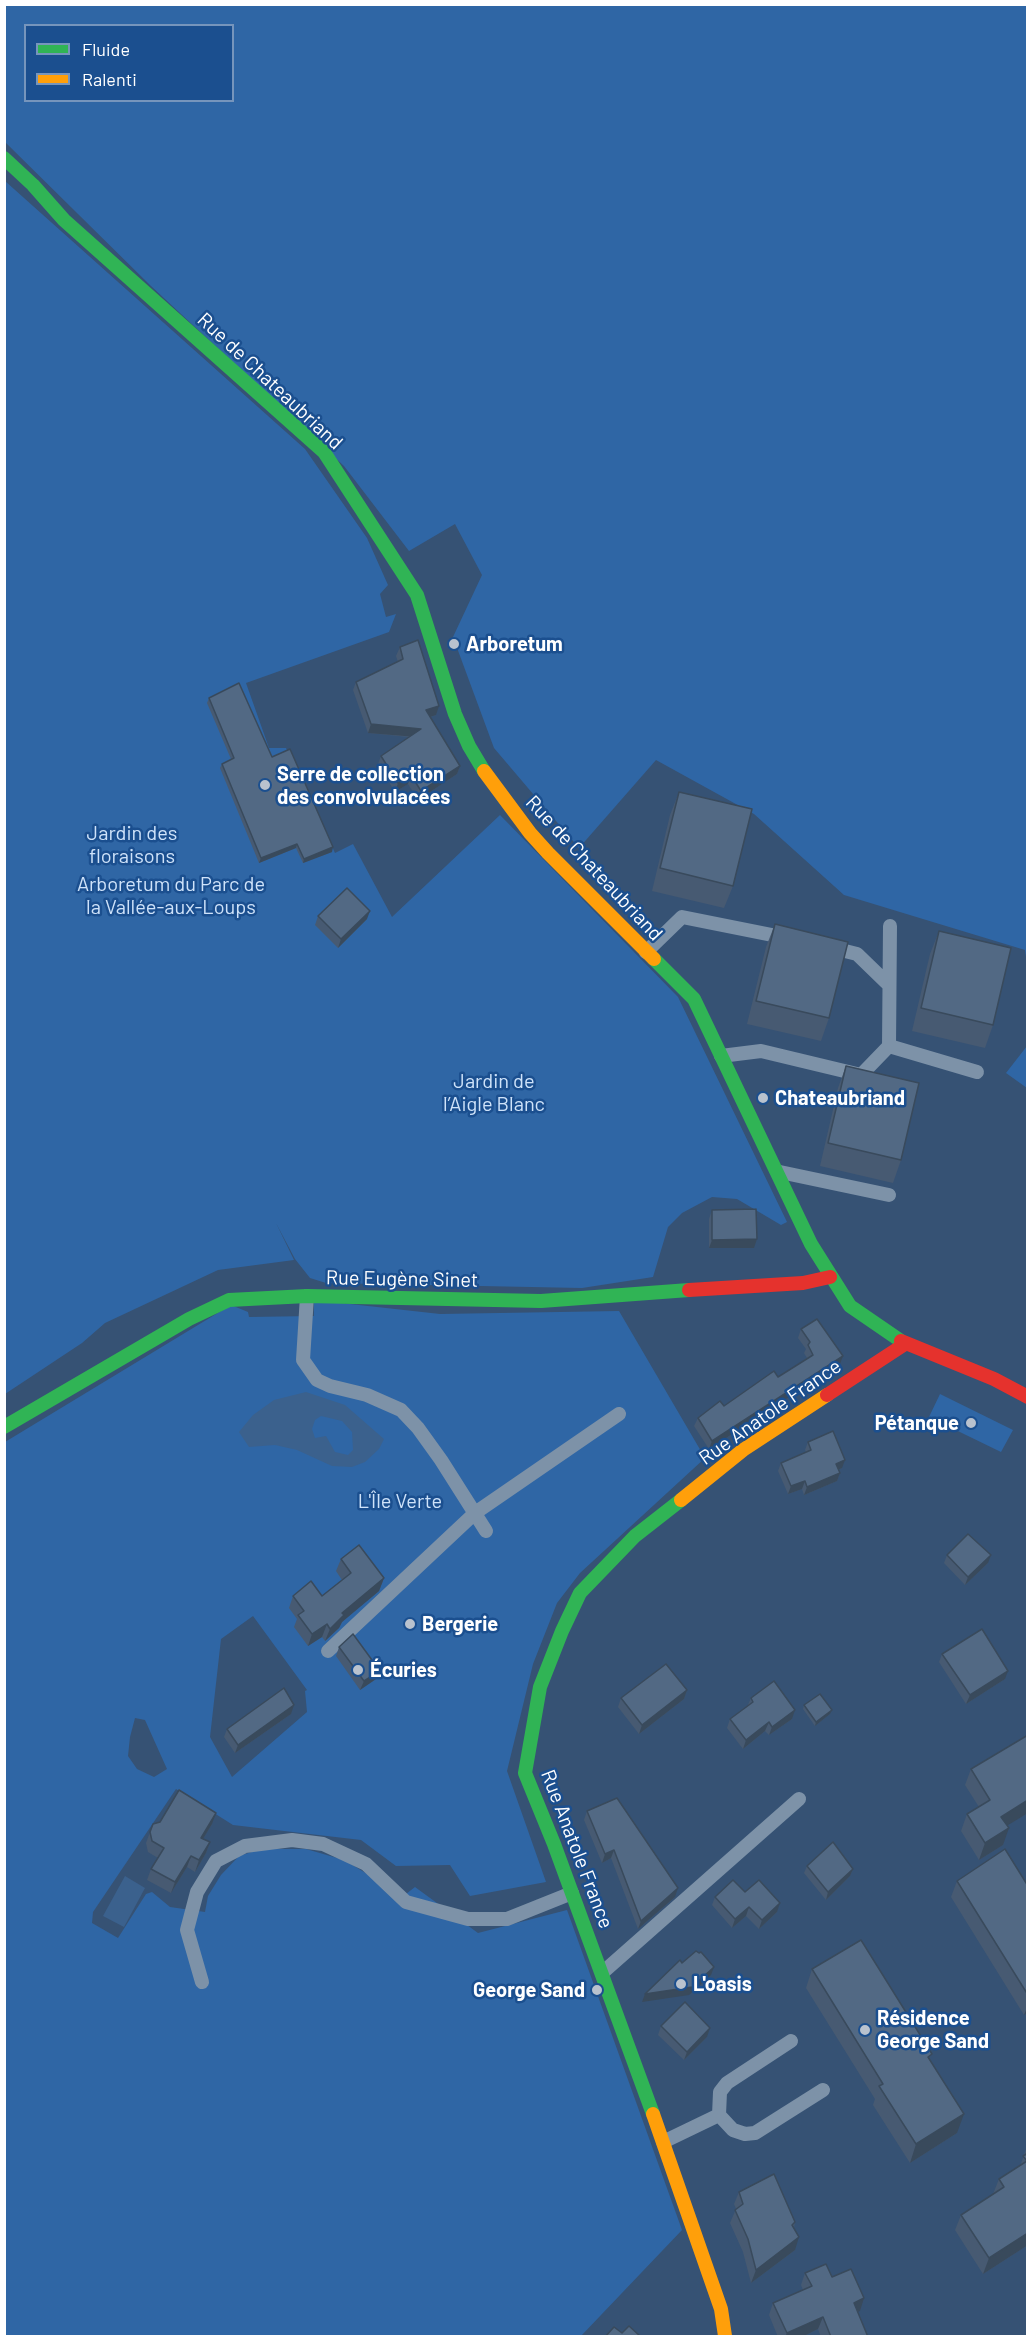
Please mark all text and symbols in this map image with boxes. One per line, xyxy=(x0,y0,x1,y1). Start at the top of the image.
legend xyxy=(24,24,234,102)
text: Fluide xyxy=(82,38,130,60)
text: Ralenti xyxy=(82,68,137,90)
street label: Rue de Chateaubriand xyxy=(192,307,348,455)
place label: Arboretum xyxy=(466,632,563,656)
marker: Arboretum xyxy=(447,637,461,651)
place label: Serre de collection des convolvulacées xyxy=(277,762,450,809)
marker: Serre de collection des convolvulacées xyxy=(258,778,272,792)
street label: Rue de Chateaubriand xyxy=(520,790,668,946)
park label: Jardin des floraisons xyxy=(87,821,177,868)
park label: Arboretum du Parc de la Vallée-aux-Loups xyxy=(77,872,265,919)
park label: Jardin de l’Aigle Blanc xyxy=(443,1069,545,1116)
place label: Chateaubriand xyxy=(775,1086,905,1110)
marker: Chateaubriand xyxy=(756,1091,770,1105)
street label: Rue Eugène Sinet xyxy=(326,1266,478,1292)
street label: Rue Anatole France xyxy=(694,1354,846,1470)
place label: Pétanque xyxy=(875,1411,959,1435)
marker: Pétanque xyxy=(964,1416,978,1430)
park label: L'Île Verte xyxy=(358,1489,442,1513)
place label: Bergerie xyxy=(422,1612,498,1636)
marker: Bergerie xyxy=(403,1617,417,1631)
place label: Écuries xyxy=(370,1658,437,1682)
marker: Écuries xyxy=(351,1663,365,1677)
street label: Rue Anatole France xyxy=(536,1766,618,1932)
place label: L'oasis xyxy=(693,1972,752,1996)
marker: L'oasis xyxy=(674,1977,688,1991)
place label: George Sand xyxy=(473,1978,585,2002)
marker: George Sand xyxy=(590,1983,604,1997)
place label: Résidence George Sand xyxy=(877,2006,989,2053)
marker: Résidence George Sand xyxy=(858,2023,872,2037)

